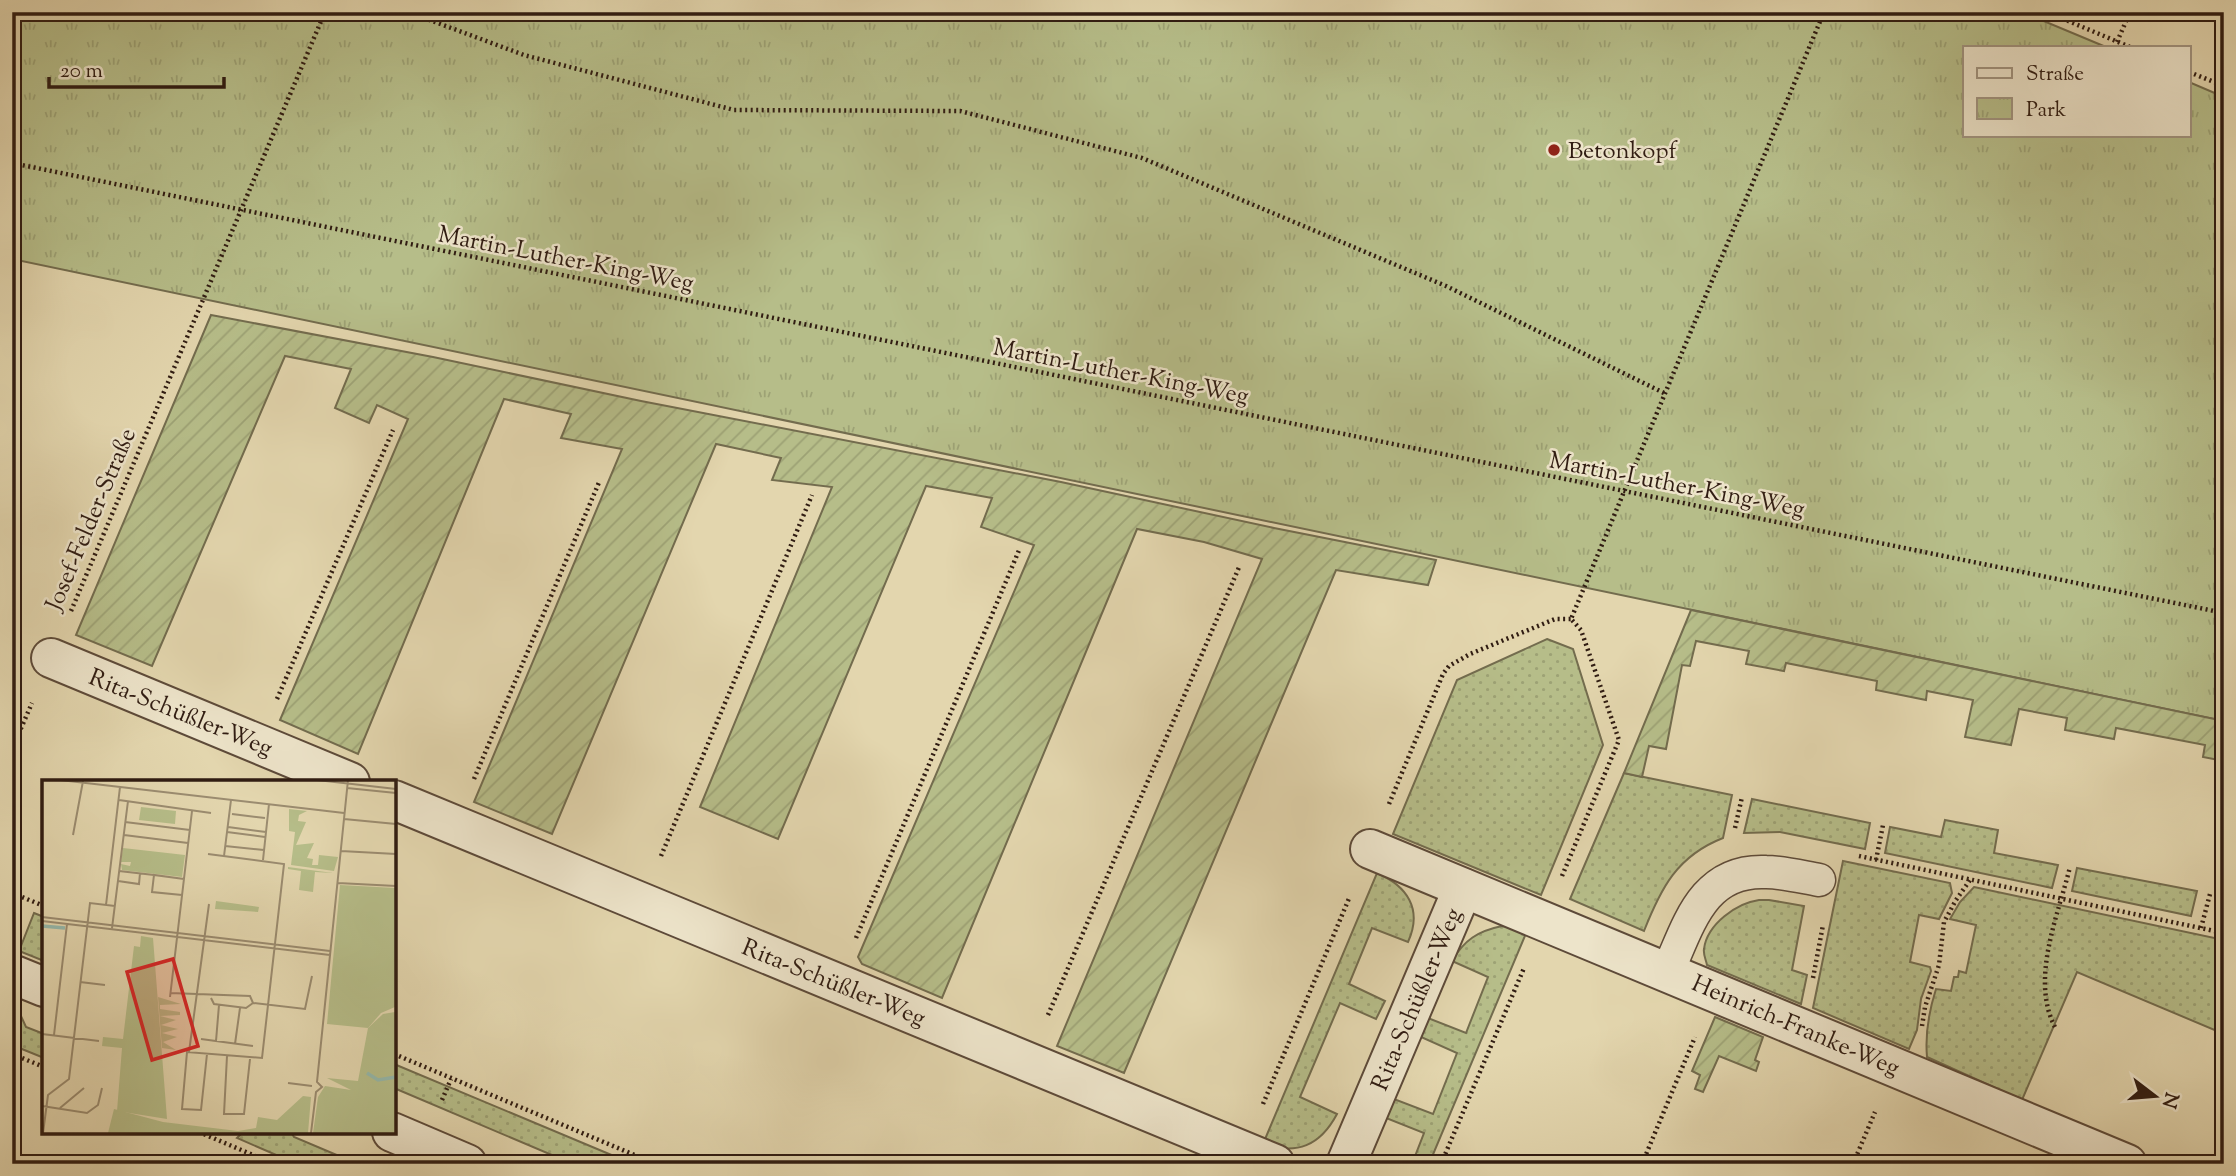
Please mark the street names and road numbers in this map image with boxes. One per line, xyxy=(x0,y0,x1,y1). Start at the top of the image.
street label: Martin-Luther-King-Weg xyxy=(435,218,697,301)
street label: Martin-Luther-King-Weg xyxy=(990,331,1252,414)
street label: Josef-Felder-Straße xyxy=(37,423,146,618)
street label: Martin-Luther-King-Weg xyxy=(1546,444,1808,527)
street label: Rita-Schüßler-Weg xyxy=(83,661,278,766)
street label: Rita-Schüßler-Weg xyxy=(1364,903,1472,1096)
street label: Rita-Schüßler-Weg xyxy=(736,931,931,1036)
street label: Heinrich-Franke-Weg xyxy=(1686,968,1905,1086)

